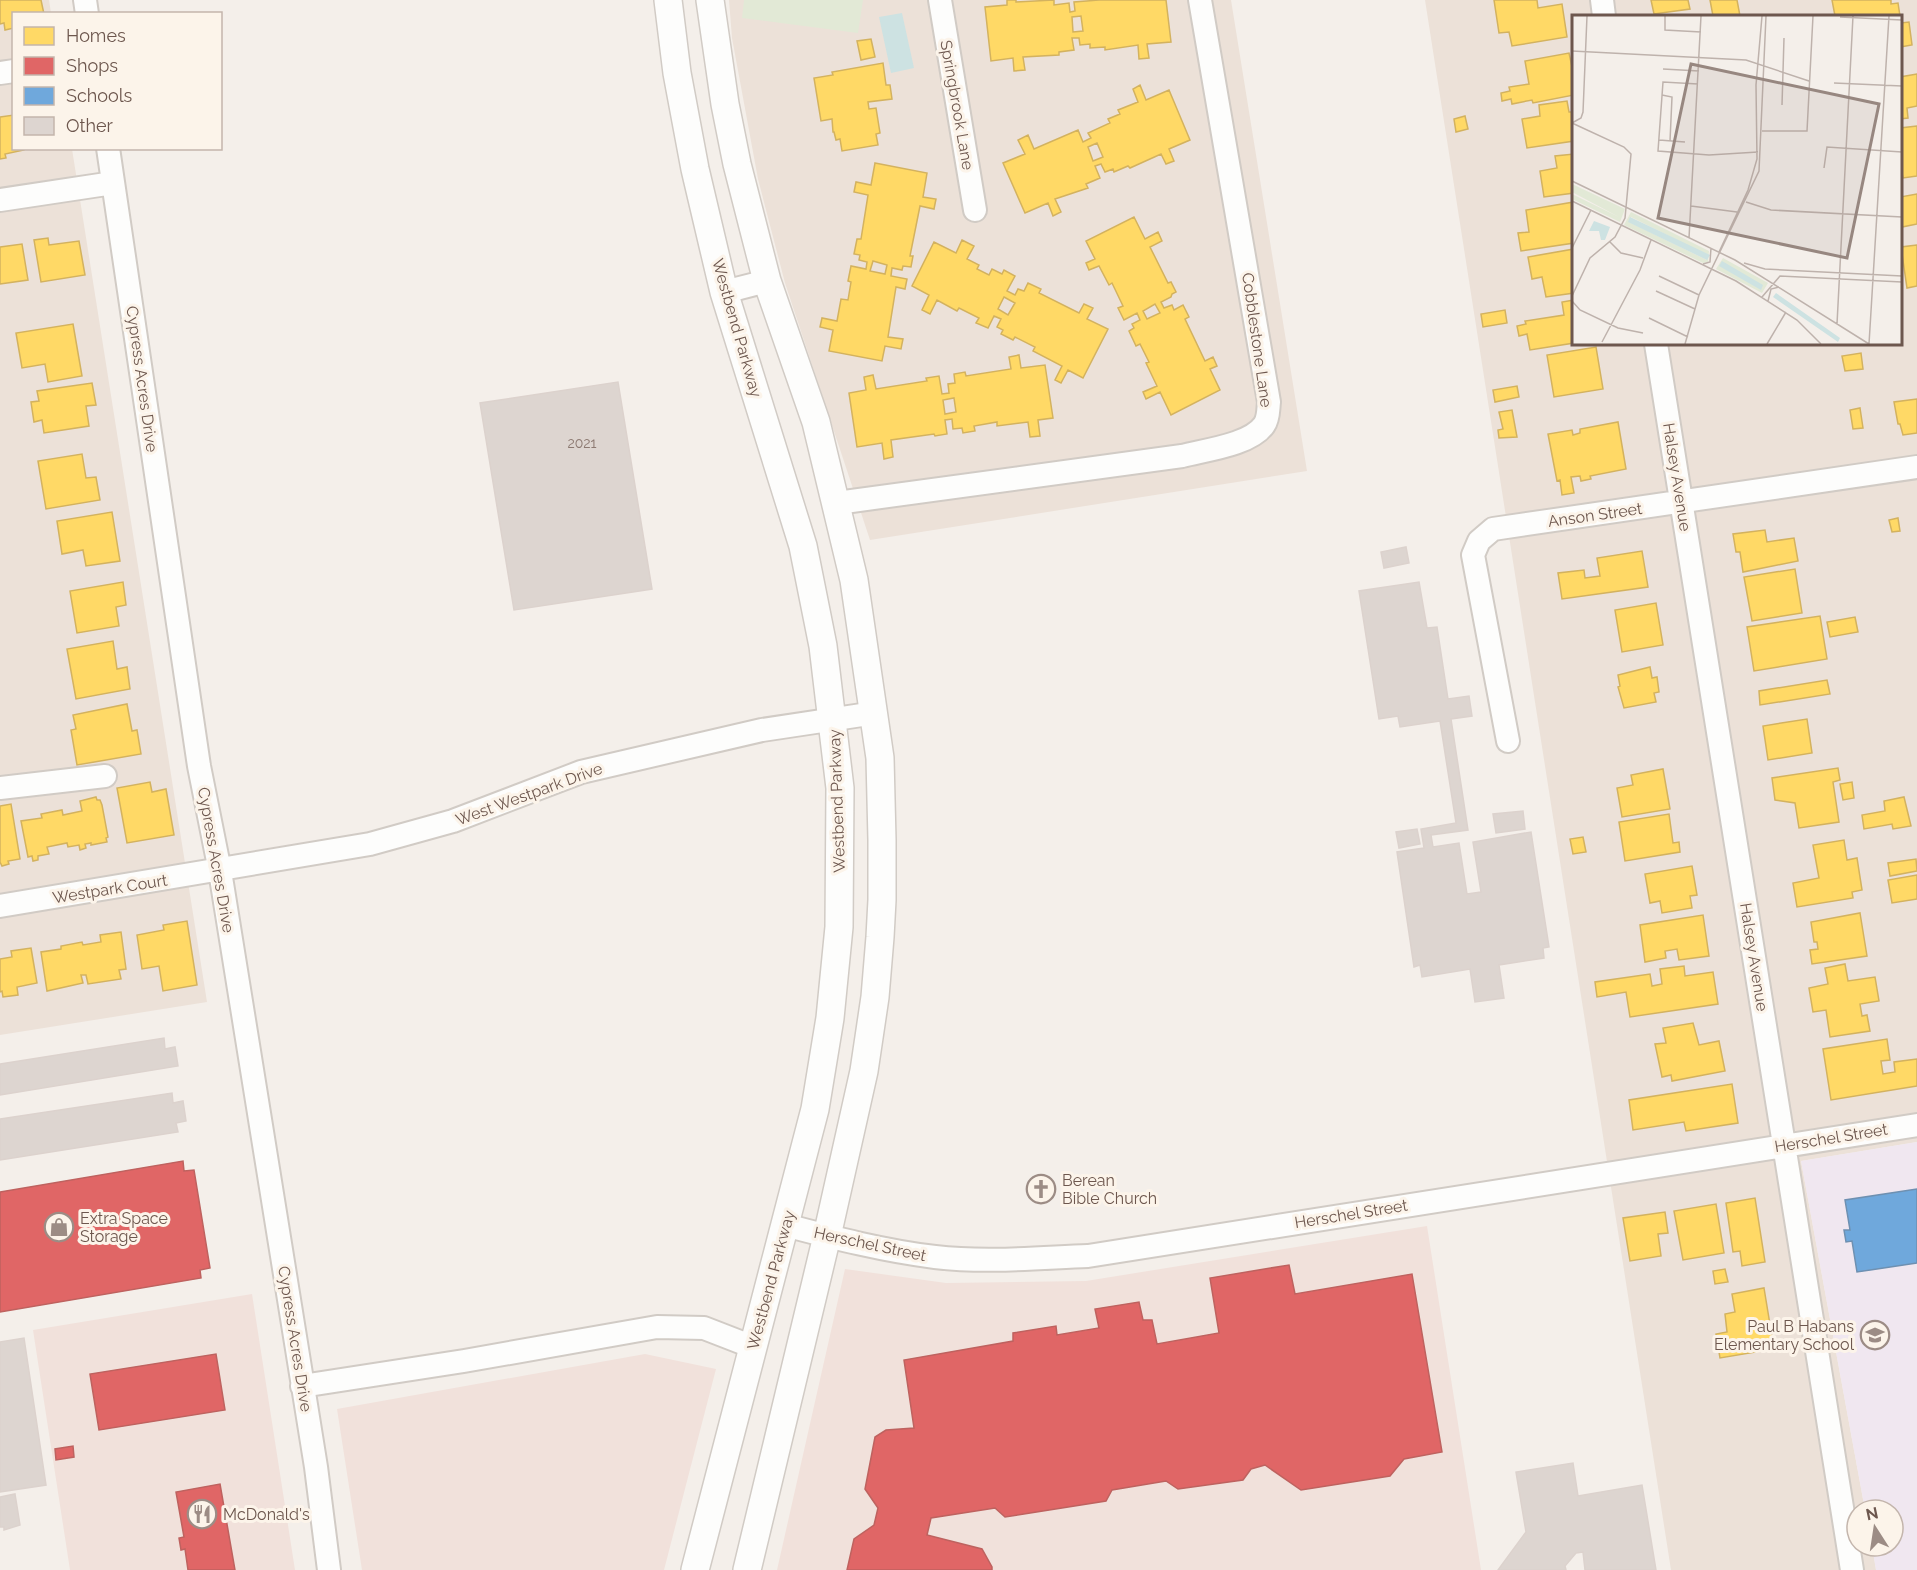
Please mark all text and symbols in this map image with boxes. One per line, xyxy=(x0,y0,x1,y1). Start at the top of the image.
legend xyxy=(12,12,222,150)
inset map xyxy=(1572,15,1902,345)
text: Homes xyxy=(66,25,126,46)
street label: Springbrook Lane xyxy=(936,39,978,171)
text: Shops xyxy=(66,55,118,76)
text: Schools xyxy=(66,85,133,106)
text: Other xyxy=(66,115,114,136)
street label: Westbend Parkway xyxy=(708,256,766,400)
street label: Cobblestone Lane xyxy=(1238,271,1276,409)
street label: Cypress Acres Drive xyxy=(122,305,162,453)
street label: Halsey Avenue xyxy=(1659,421,1695,533)
house number: 2021 xyxy=(567,435,597,451)
street label: Anson Street xyxy=(1547,499,1644,531)
street label: Westbend Parkway xyxy=(825,729,849,873)
street label: West Westpark Drive xyxy=(453,759,605,829)
street label: Cypress Acres Drive xyxy=(194,786,238,934)
street label: Westpark Court xyxy=(51,870,169,907)
street label: Halsey Avenue xyxy=(1736,901,1772,1013)
street label: Herschel Street xyxy=(1773,1120,1890,1156)
place label: Berean Bible Church xyxy=(1062,1171,1157,1208)
church icon: Berean Bible Church xyxy=(1025,1173,1057,1205)
street label: Herschel Street xyxy=(1293,1196,1410,1232)
street label: Westbend Parkway xyxy=(743,1208,799,1352)
place label: Extra Space Storage xyxy=(80,1209,168,1246)
shop icon: Extra Space Storage xyxy=(43,1211,75,1243)
street label: Herschel Street xyxy=(812,1223,928,1265)
street label: Cypress Acres Drive xyxy=(274,1265,316,1413)
place label: Paul B Habans Elementary School xyxy=(1714,1317,1855,1354)
school or university icon: Paul B Habans Elementary School xyxy=(1859,1319,1891,1351)
restaurant icon: McDonald's xyxy=(186,1498,218,1530)
north arrow xyxy=(1845,1498,1905,1558)
text: N xyxy=(1864,1503,1880,1524)
place label: McDonald's xyxy=(223,1505,310,1524)

